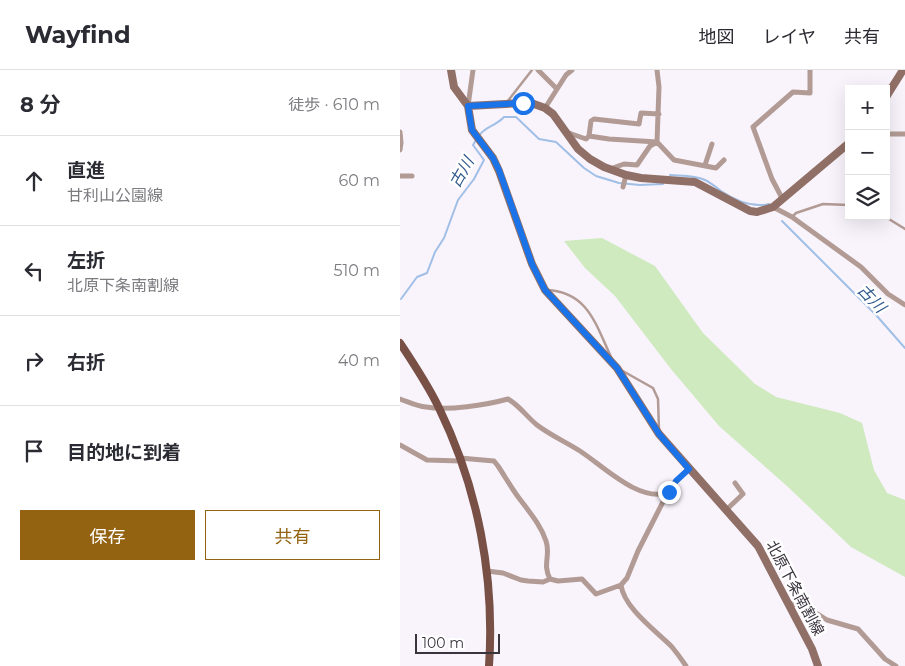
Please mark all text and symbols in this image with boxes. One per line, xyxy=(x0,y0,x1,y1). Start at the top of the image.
text: Wayfind xyxy=(25,20,131,49)
text: 地図 xyxy=(699,26,735,48)
text: レイヤ xyxy=(763,26,816,48)
text: 共有 xyxy=(844,26,880,48)
map controls xyxy=(845,85,890,220)
button: + xyxy=(845,85,890,130)
text: 8 分 xyxy=(20,92,61,117)
route start xyxy=(512,92,535,115)
text: 徒歩 · 610 m xyxy=(288,95,380,114)
button: − xyxy=(845,130,890,175)
water label: 古川 xyxy=(445,152,479,191)
text: 直進 xyxy=(67,159,105,182)
icon: ahead xyxy=(20,167,48,195)
text: 60 m xyxy=(338,171,380,190)
button: layers xyxy=(845,175,890,220)
text: 甘利山公園線 xyxy=(67,186,163,205)
text: 左折 xyxy=(67,249,105,272)
icon: left xyxy=(20,257,48,285)
text: 510 m xyxy=(333,261,380,280)
text: 北原下条南割線 xyxy=(67,276,179,295)
water label: 古川 xyxy=(854,280,891,318)
icon: right xyxy=(20,347,48,375)
text: 右折 xyxy=(67,351,105,374)
text: 40 m xyxy=(338,351,380,370)
icon: arrive xyxy=(20,437,48,465)
text: 目的地に到着 xyxy=(67,441,181,464)
route end xyxy=(658,481,681,504)
button: 保存 xyxy=(20,510,195,560)
button: 共有 xyxy=(205,510,380,560)
street label: 北原下条南割線 xyxy=(762,537,828,639)
scale bar xyxy=(415,631,500,654)
text: 100 m xyxy=(422,634,464,652)

